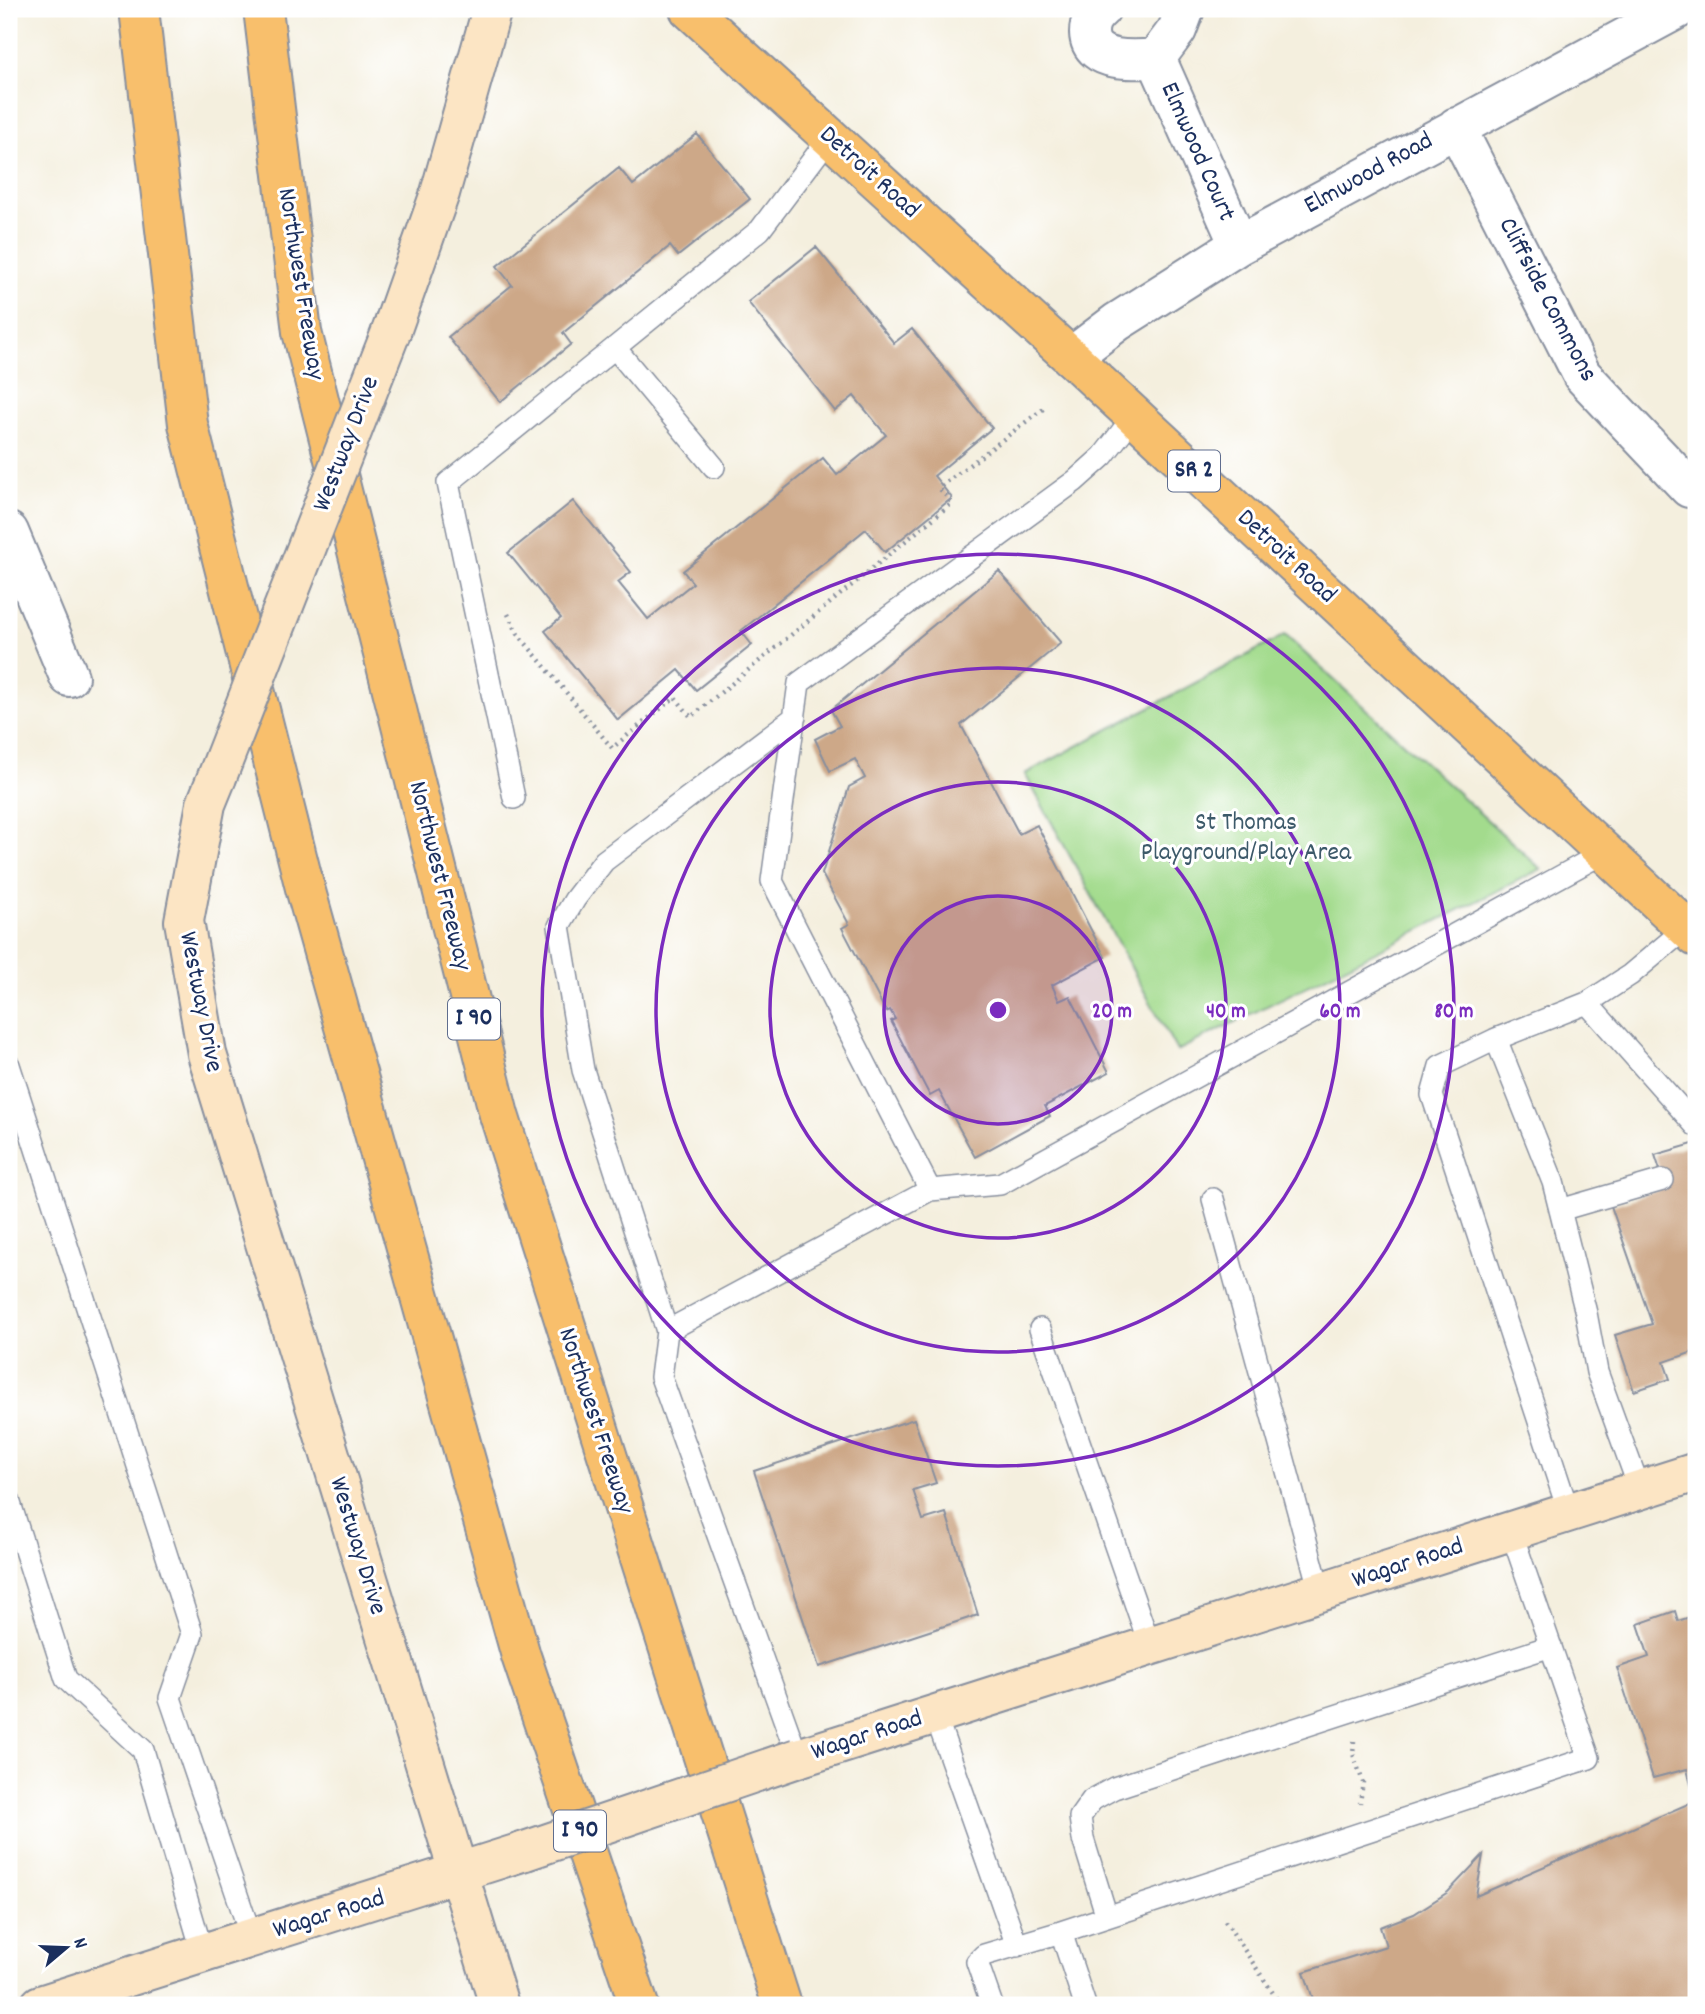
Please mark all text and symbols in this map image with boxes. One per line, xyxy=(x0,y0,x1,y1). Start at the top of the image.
street label: Elmwood Court xyxy=(1150,77,1244,228)
street label: Detroit Road xyxy=(810,118,928,228)
street label: Elmwood Road xyxy=(1298,123,1440,225)
street label: Northwest Freeway xyxy=(267,185,334,383)
street label: Cliffside Commons xyxy=(1488,211,1606,389)
street label: Westway Drive xyxy=(304,371,390,517)
road number: SR 2 xyxy=(1168,450,1220,492)
street label: Detroit Road xyxy=(1228,501,1344,613)
street label: Northwest Freeway xyxy=(398,777,481,975)
park label: St Thomas Playground/Play Area xyxy=(1141,805,1352,872)
street label: Westway Drive xyxy=(168,929,232,1075)
centre of rings xyxy=(986,998,1010,1022)
text: 20 m xyxy=(1092,998,1132,1028)
text: 40 m xyxy=(1206,998,1246,1028)
text: 60 m xyxy=(1320,998,1360,1028)
text: 80 m xyxy=(1434,998,1474,1028)
road number: I 90 xyxy=(448,999,500,1040)
street label: Northwest Freeway xyxy=(547,1323,643,1519)
street label: Westway Drive xyxy=(318,1472,396,1620)
street label: Wagar Road xyxy=(1348,1529,1468,1599)
street label: Wagar Road xyxy=(807,1701,927,1771)
road number: I 90 xyxy=(554,1810,606,1852)
street label: Wagar Road xyxy=(269,1881,389,1949)
north arrow xyxy=(32,1912,102,1982)
text: N xyxy=(64,1935,93,1952)

